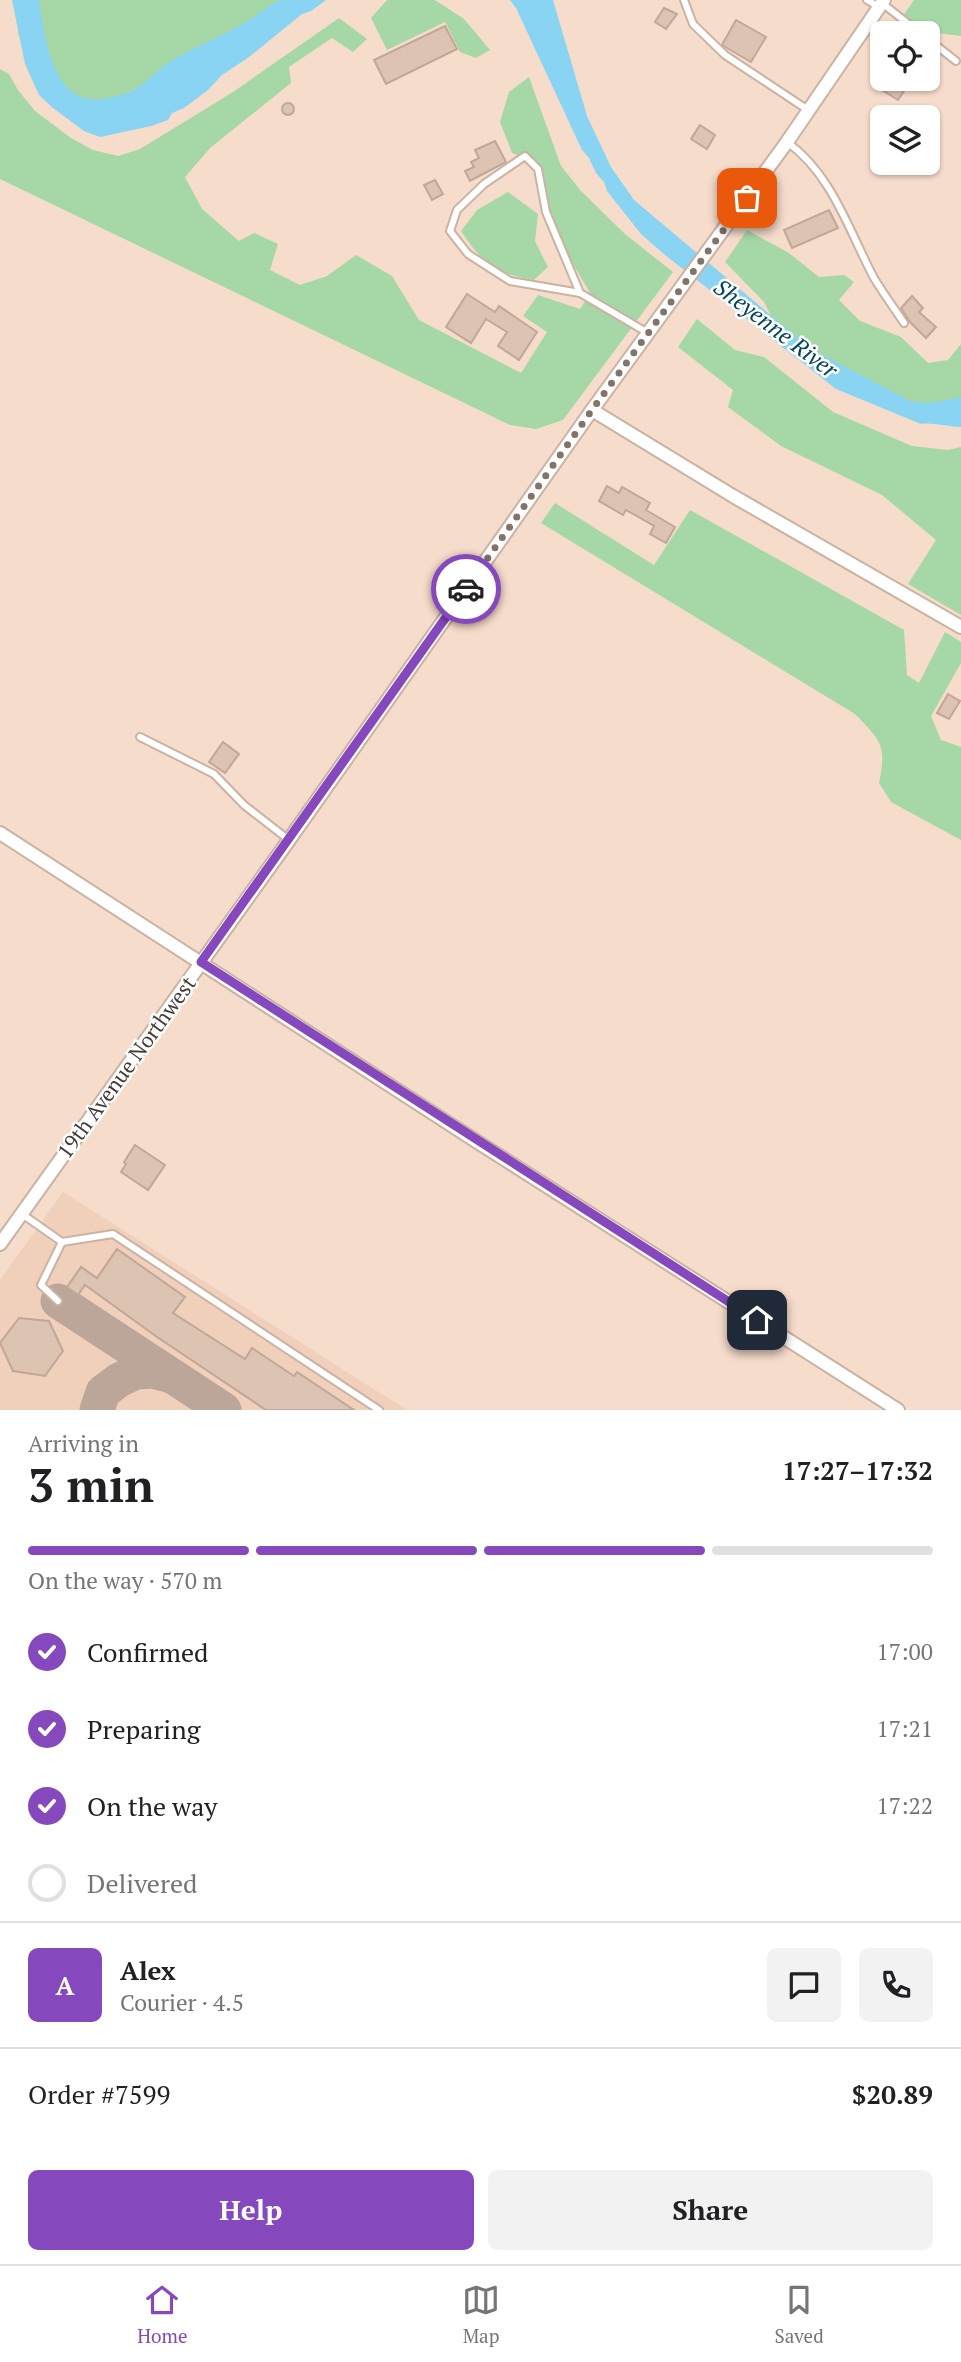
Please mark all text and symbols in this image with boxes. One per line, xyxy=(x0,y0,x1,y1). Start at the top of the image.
map controls xyxy=(870,21,940,175)
button: locate xyxy=(870,21,940,91)
button: layers xyxy=(870,105,940,175)
pin xyxy=(717,168,777,228)
icon: bag xyxy=(728,179,766,217)
water label: Sheyenne River xyxy=(708,271,845,385)
courier xyxy=(431,554,501,624)
icon: car xyxy=(447,570,485,608)
street label: 19th Avenue Northwest xyxy=(50,970,202,1164)
pin xyxy=(727,1290,787,1350)
icon: home xyxy=(738,1301,776,1339)
text: Arriving in xyxy=(28,1428,139,1459)
text: 17:27–17:32 xyxy=(782,1453,933,1487)
text: 3 min xyxy=(28,1454,154,1515)
text: On the way · 570 m xyxy=(28,1565,222,1596)
icon: check xyxy=(28,1633,66,1671)
text: Confirmed xyxy=(87,1635,208,1669)
text: 17:00 xyxy=(876,1636,933,1667)
icon: check xyxy=(28,1710,66,1748)
text: Preparing xyxy=(87,1712,200,1746)
text: 17:21 xyxy=(876,1713,933,1744)
icon: check xyxy=(28,1787,66,1825)
text: On the way xyxy=(87,1789,218,1823)
text: 17:22 xyxy=(876,1790,933,1821)
text: Delivered xyxy=(87,1866,197,1900)
button: chat xyxy=(767,1948,841,2022)
button: phone xyxy=(859,1948,933,2022)
text: Alex xyxy=(120,1953,176,1987)
text: A xyxy=(56,1968,74,2002)
text: Courier · 4.5 xyxy=(120,1987,244,2018)
text: Order #7599 xyxy=(28,2077,170,2111)
text: $20.89 xyxy=(852,2077,933,2111)
button: Help xyxy=(28,2170,474,2250)
button: Share xyxy=(488,2170,933,2250)
tab: Home xyxy=(137,2281,188,2348)
tab: Map xyxy=(462,2281,500,2348)
tab: Saved xyxy=(775,2281,824,2348)

